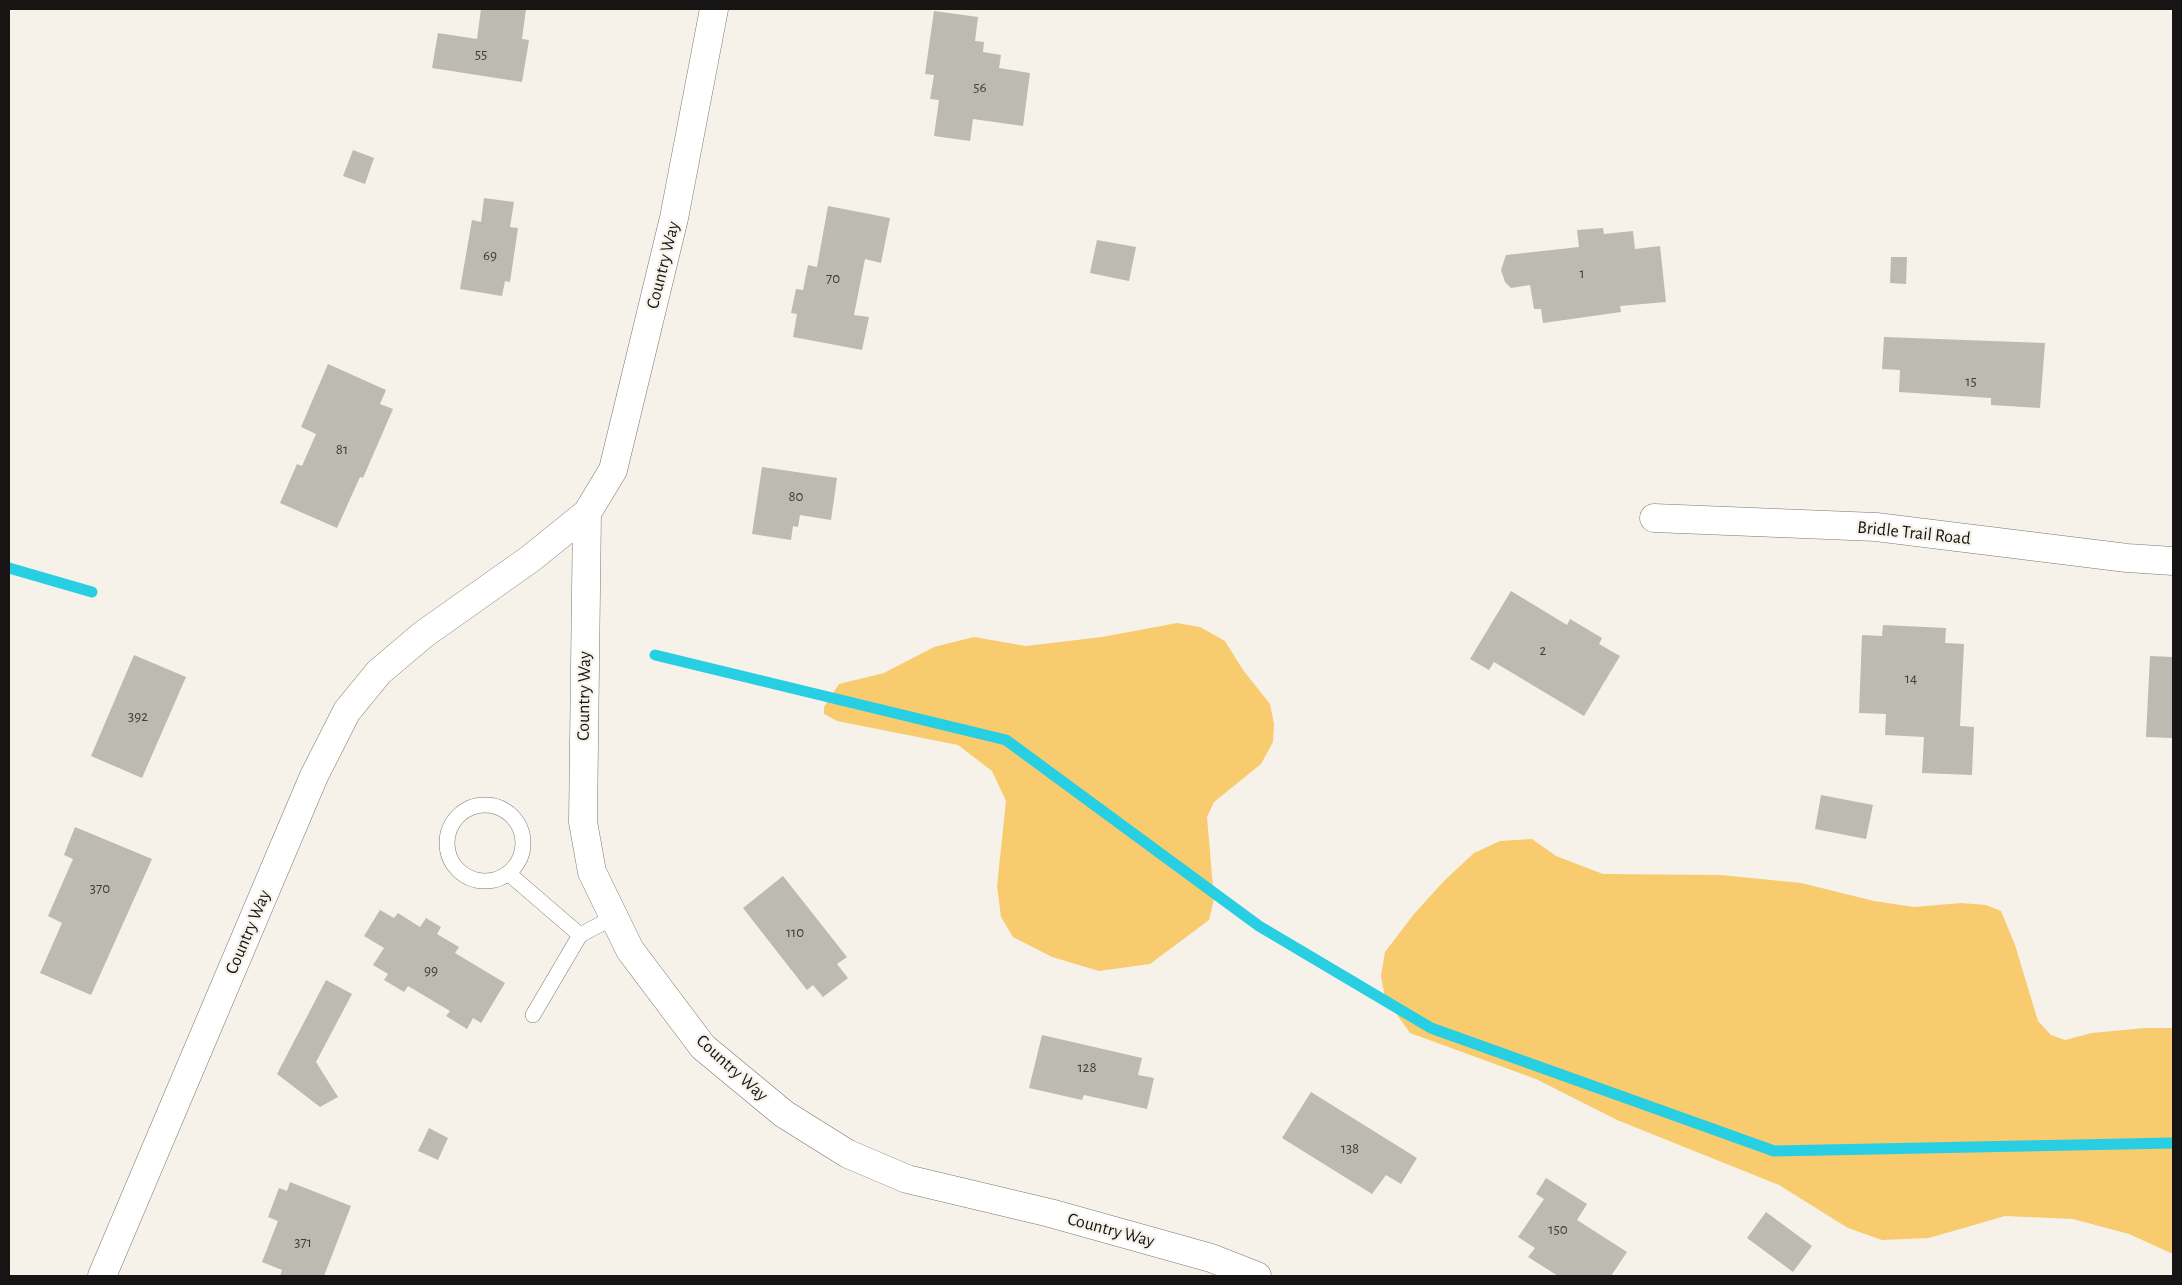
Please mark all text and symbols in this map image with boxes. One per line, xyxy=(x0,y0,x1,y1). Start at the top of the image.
house number: 55 xyxy=(475,45,487,63)
house number: 56 xyxy=(973,78,987,96)
street label: Country Way xyxy=(642,219,684,311)
house number: 69 xyxy=(483,246,497,264)
house number: 1 xyxy=(1579,264,1585,282)
house number: 70 xyxy=(826,269,840,287)
house number: 15 xyxy=(1965,372,1977,390)
house number: 81 xyxy=(336,440,348,458)
house number: 80 xyxy=(788,487,804,505)
street label: Bridle Trail Road xyxy=(1856,516,1972,550)
house number: 2 xyxy=(1540,641,1546,659)
street label: Country Way xyxy=(572,651,596,741)
house number: 14 xyxy=(1905,669,1917,687)
house number: 392 xyxy=(128,707,148,725)
house number: 370 xyxy=(90,879,110,897)
street label: Country Way xyxy=(221,887,275,977)
house number: 110 xyxy=(786,923,804,941)
house number: 99 xyxy=(424,961,438,979)
street label: Country Way xyxy=(692,1030,772,1106)
house number: 128 xyxy=(1077,1058,1097,1076)
house number: 138 xyxy=(1341,1139,1359,1157)
street label: Country Way xyxy=(1065,1208,1157,1252)
house number: 150 xyxy=(1548,1220,1568,1238)
house number: 371 xyxy=(294,1233,312,1251)

